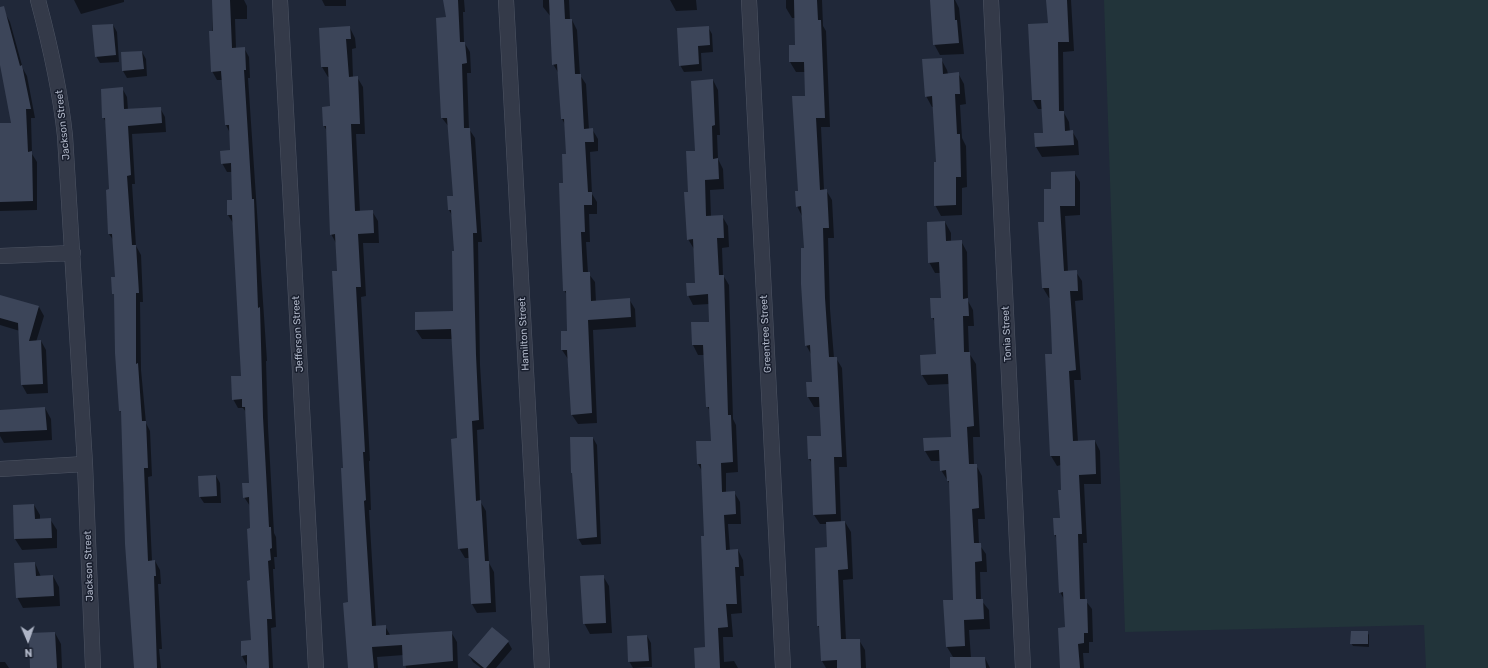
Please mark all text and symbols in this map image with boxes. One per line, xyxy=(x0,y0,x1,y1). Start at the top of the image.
street label: Jackson Street xyxy=(53,89,73,161)
street label: Greentree Street xyxy=(758,295,774,373)
street label: Jefferson Street xyxy=(290,296,306,372)
street label: Hamilton Street xyxy=(516,297,532,371)
street label: Tonia Street xyxy=(1000,306,1014,362)
street label: Jackson Street xyxy=(82,530,96,602)
north arrow xyxy=(8,620,48,660)
text: N xyxy=(24,646,33,659)

